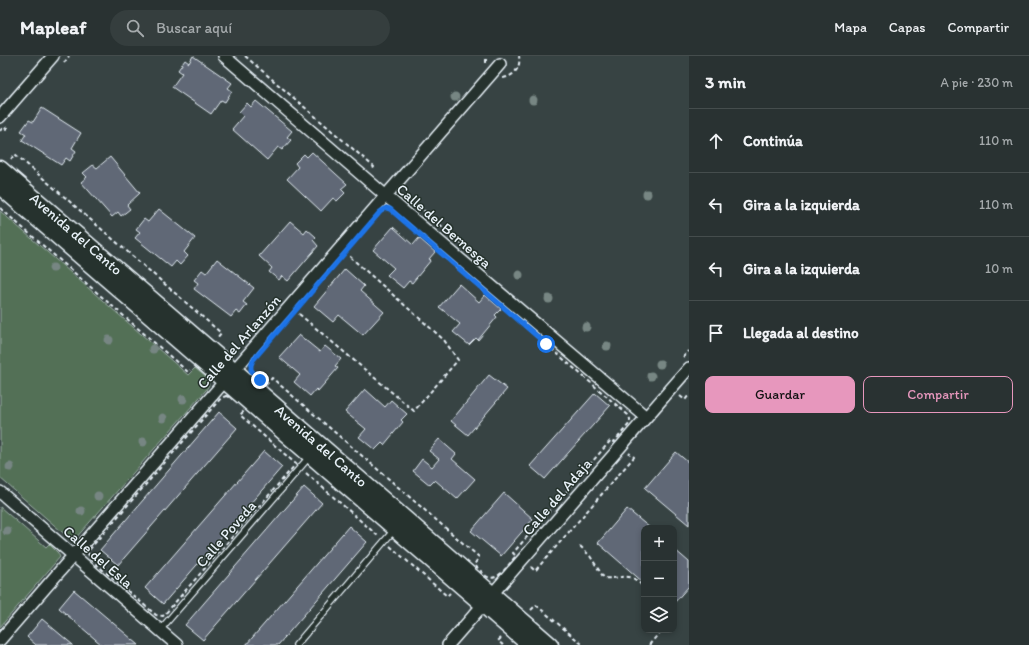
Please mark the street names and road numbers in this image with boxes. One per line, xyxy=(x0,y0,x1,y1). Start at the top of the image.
street label: Calle del Bernesga xyxy=(393,180,495,272)
street label: Avenida del Canto xyxy=(26,189,126,279)
street label: Calle del Arlanzón xyxy=(193,291,285,393)
street label: Avenida del Canto xyxy=(271,401,371,491)
street label: Calle del Adaja xyxy=(519,454,596,539)
street label: Calle Poveda xyxy=(192,497,260,571)
street label: Calle del Esla xyxy=(59,522,137,592)

